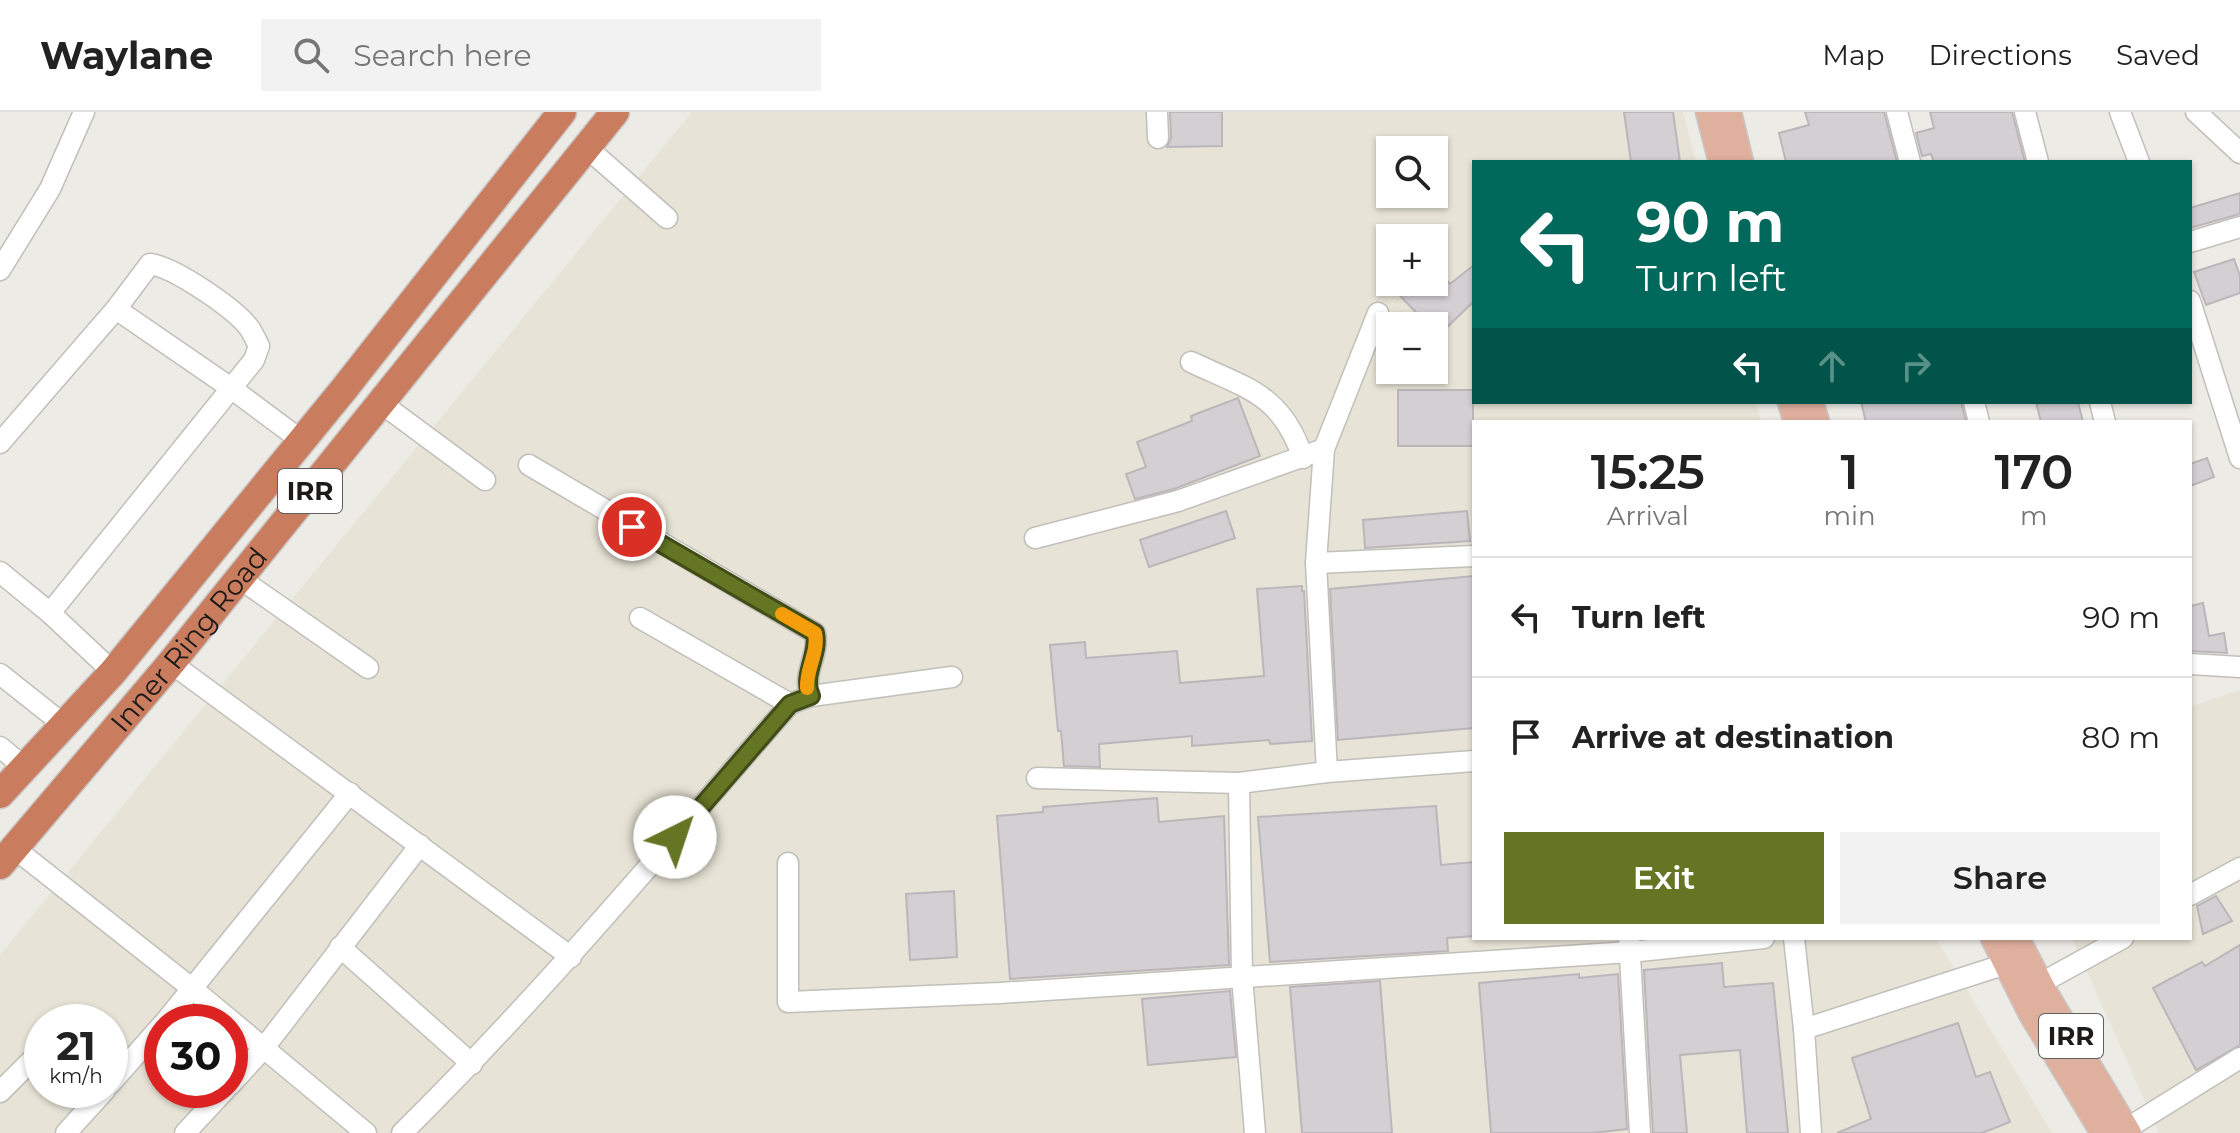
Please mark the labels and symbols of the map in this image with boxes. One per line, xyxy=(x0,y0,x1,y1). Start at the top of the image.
road number: IRR xyxy=(278,469,342,513)
pin xyxy=(598,493,666,561)
street label: Inner Ring Road xyxy=(103,541,274,739)
position arrow xyxy=(633,795,717,879)
speed limit sign: 30 xyxy=(144,1004,248,1108)
road number: IRR xyxy=(2039,1014,2103,1058)

